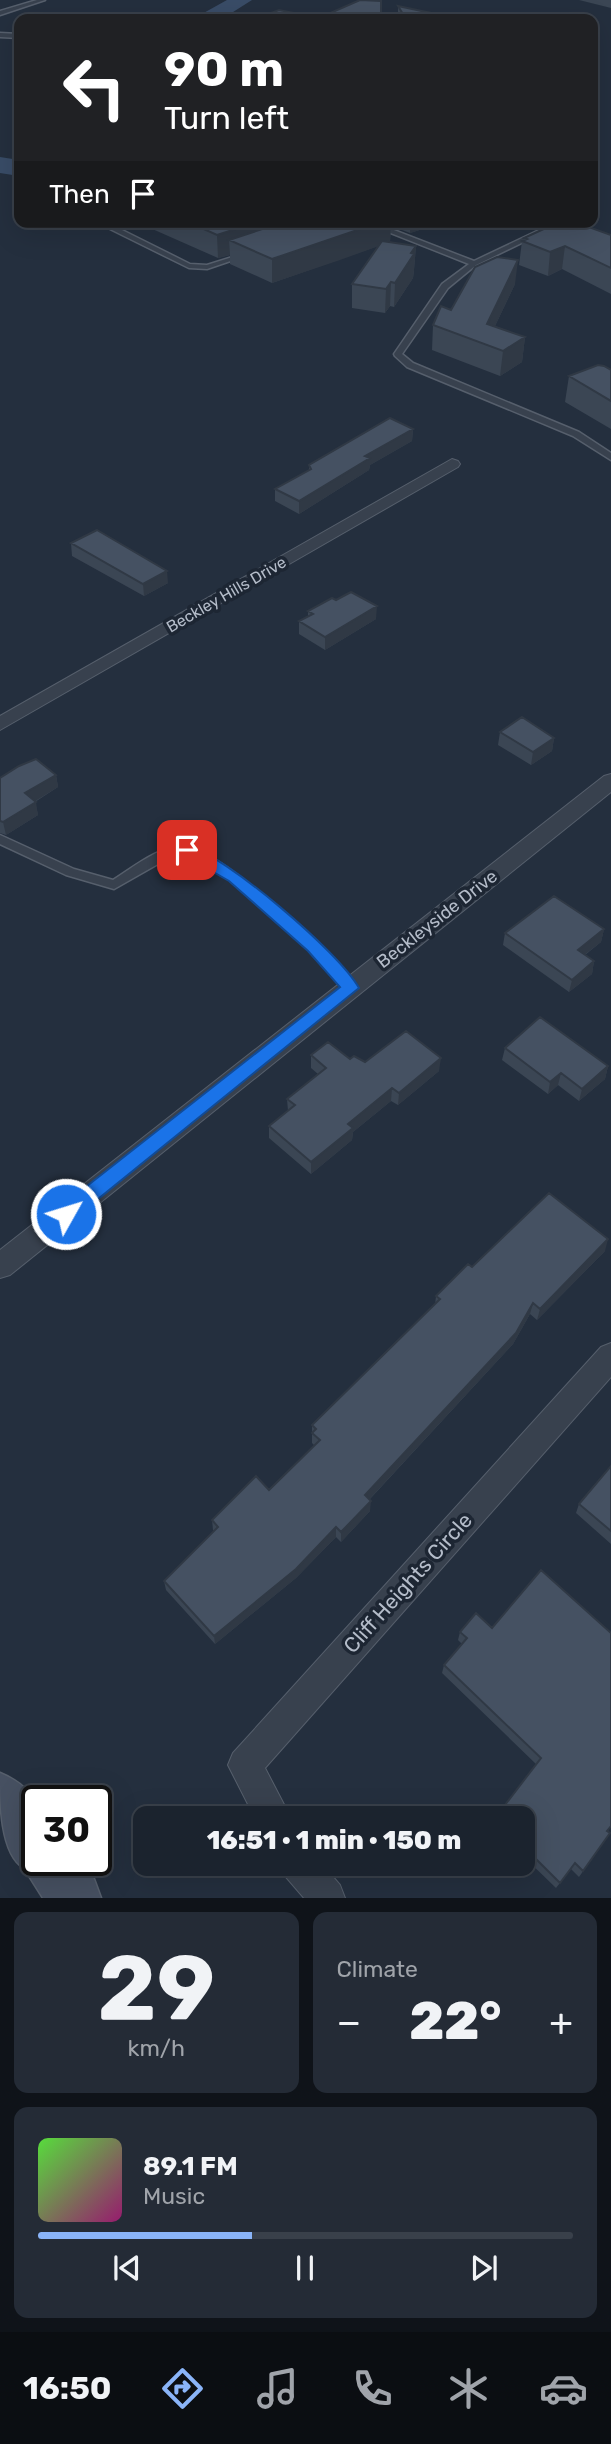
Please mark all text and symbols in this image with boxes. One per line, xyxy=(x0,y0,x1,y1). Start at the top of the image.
text: 90 m xyxy=(164,40,284,98)
icon: left xyxy=(49,42,140,133)
text: Turn left xyxy=(164,99,289,137)
icon: arrive xyxy=(124,175,162,213)
text: Then xyxy=(49,179,110,210)
street label: Beckley Hills Drive xyxy=(163,552,290,636)
pin xyxy=(157,820,217,880)
icon: arrive xyxy=(168,831,206,869)
street label: Beckleyside Drive xyxy=(372,865,502,973)
position arrow xyxy=(29,1177,103,1251)
street label: Cliff Heights Circle xyxy=(338,1508,477,1658)
speed limit sign: 30 xyxy=(21,1785,112,1876)
text: 16:51 · 1 min · 150 m xyxy=(207,1825,461,1856)
text: 29 xyxy=(98,1934,215,2042)
text: Climate xyxy=(337,1955,418,1983)
text: 22° xyxy=(409,1990,501,2052)
text: − xyxy=(337,1999,361,2045)
text: + xyxy=(549,1999,573,2045)
text: km/h xyxy=(128,2034,185,2062)
text: 89.1 FM xyxy=(143,2151,238,2182)
text: Music xyxy=(143,2182,205,2210)
icon: previous xyxy=(108,2249,146,2287)
icon: pause xyxy=(286,2249,324,2287)
icon: next xyxy=(465,2249,503,2287)
icon: directions xyxy=(158,2364,207,2413)
icon: music xyxy=(253,2364,302,2413)
icon: phone xyxy=(348,2364,397,2413)
icon: climate xyxy=(444,2364,493,2413)
icon: car xyxy=(539,2364,588,2413)
text: 16:50 xyxy=(23,2369,112,2407)

